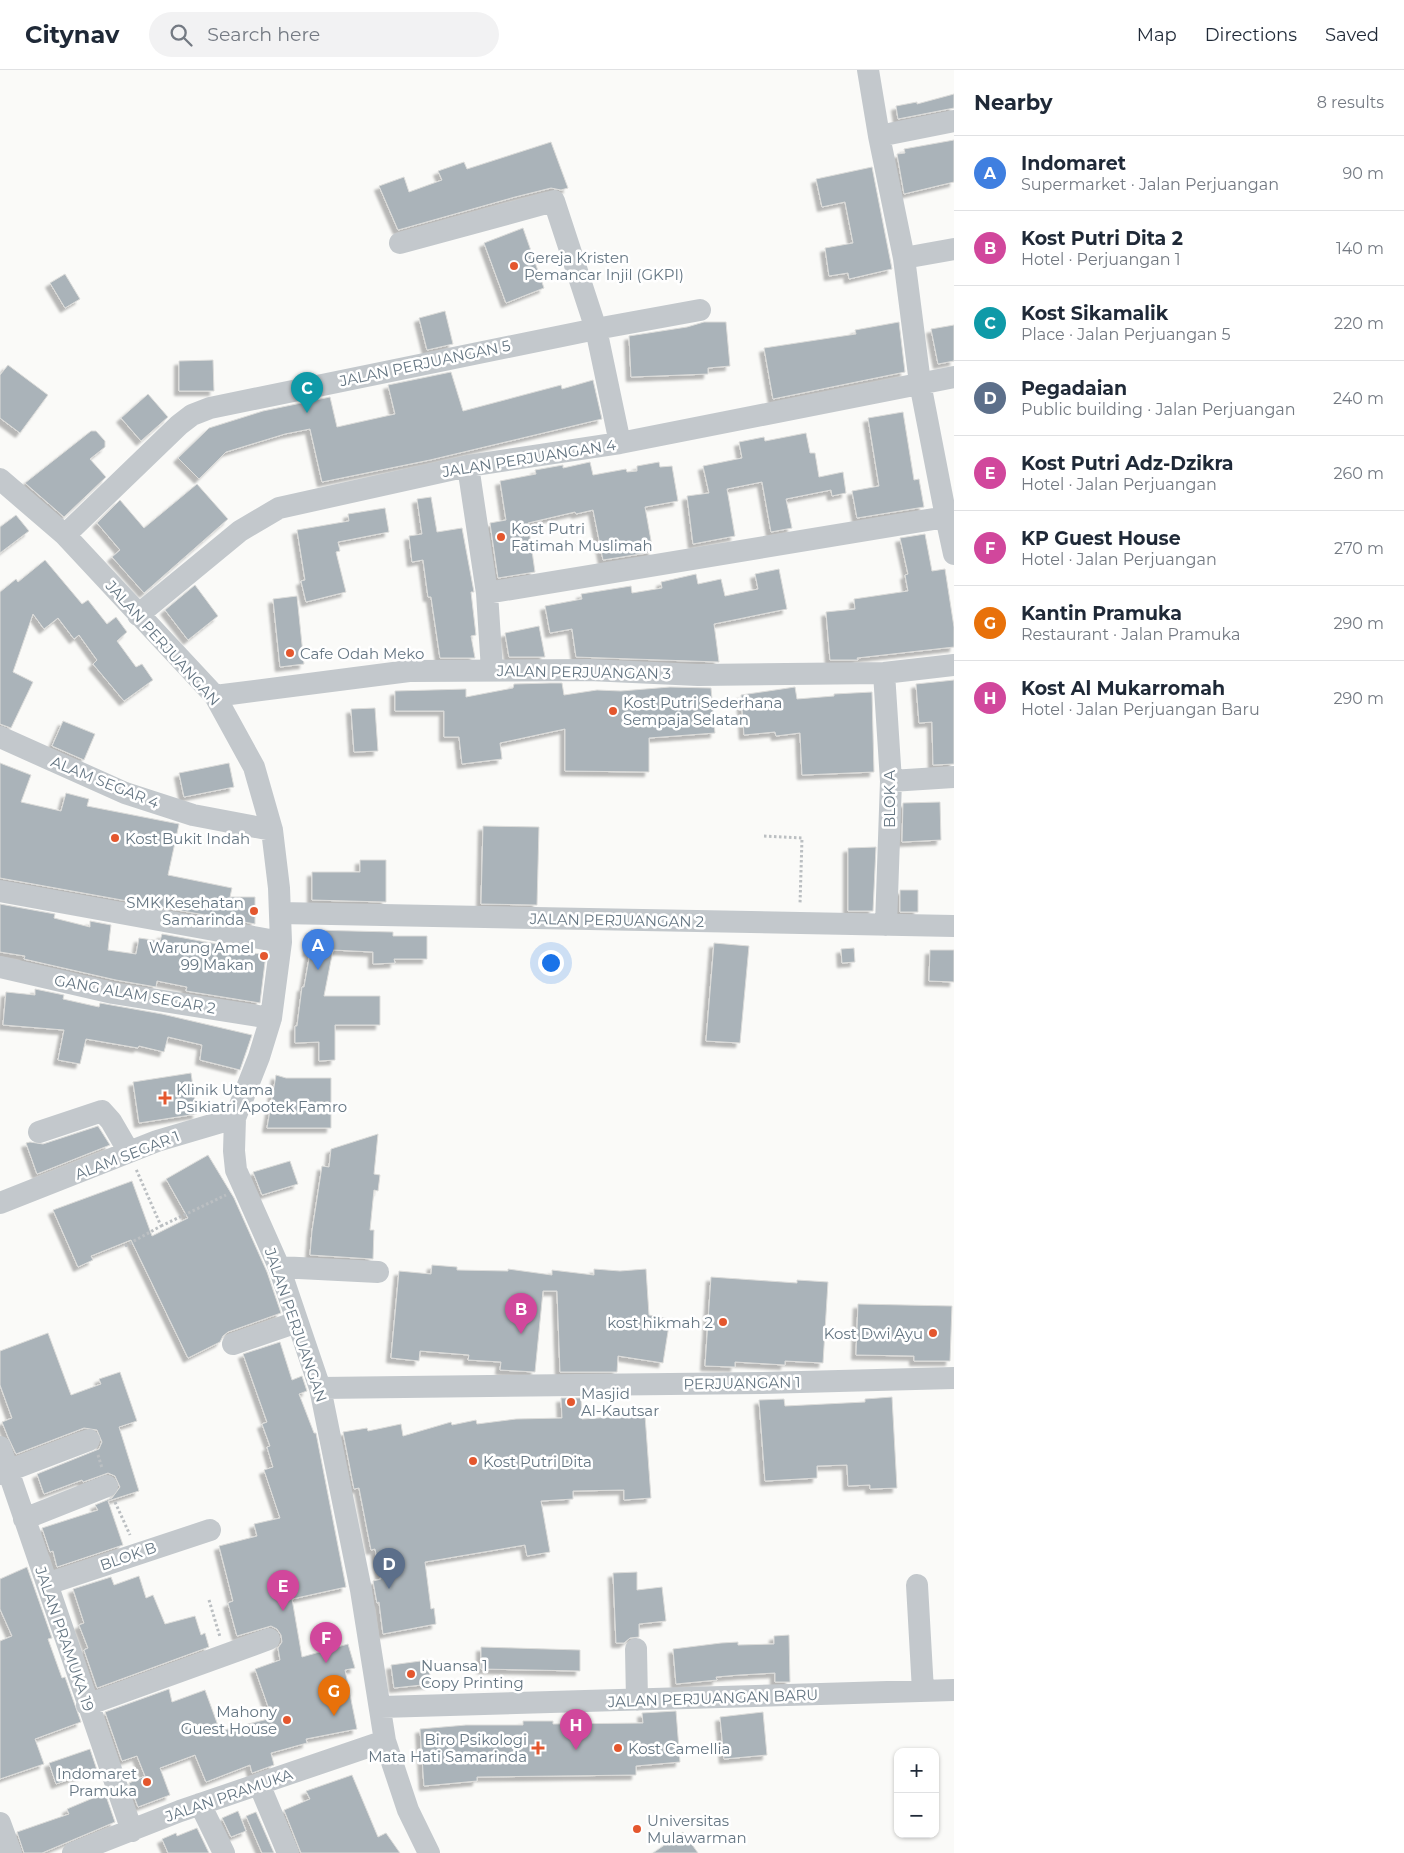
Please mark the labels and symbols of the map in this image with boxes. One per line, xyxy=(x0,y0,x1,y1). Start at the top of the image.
place label: Gereja Kristen Pemancar Injil (GKPI) xyxy=(524,248,684,284)
marker: Gereja Kristen Pemancar Injil (GKPI) xyxy=(508,260,520,272)
street label: JALAN PERJUANGAN 5 xyxy=(337,336,512,391)
pin: C xyxy=(291,372,323,413)
street label: JALAN PERJUANGAN 4 xyxy=(440,435,617,481)
place label: Kost Putri Fatimah Muslimah xyxy=(511,519,653,555)
marker: Kost Putri Fatimah Muslimah xyxy=(495,531,507,543)
street label: JALAN PERJUANGAN xyxy=(101,576,224,709)
place label: Cafe Odah Meko xyxy=(300,644,424,663)
marker: Cafe Odah Meko xyxy=(284,647,296,659)
street label: JALAN PERJUANGAN 3 xyxy=(496,661,671,683)
place label: Kost Putri Sederhana Sempaja Selatan xyxy=(623,693,782,729)
marker: Kost Putri Sederhana Sempaja Selatan xyxy=(607,705,619,717)
street label: ALAM SEGAR 4 xyxy=(48,752,162,812)
street label: BLOK A xyxy=(880,770,899,828)
place label: Kost Bukit Indah xyxy=(125,829,250,848)
marker: Kost Bukit Indah xyxy=(109,832,121,844)
place label: SMK Kesehatan Samarinda xyxy=(126,893,244,929)
marker: SMK Kesehatan Samarinda xyxy=(248,905,260,917)
street label: JALAN PERJUANGAN 2 xyxy=(529,909,704,931)
pin: A xyxy=(302,929,334,970)
place label: Warung Amel 99 Makan xyxy=(149,938,254,974)
marker: Warung Amel 99 Makan xyxy=(258,950,270,962)
your location xyxy=(538,950,564,976)
street label: GANG ALAM SEGAR 2 xyxy=(53,970,217,1018)
place label: Klinik Utama Psikiatri Apotek Famro xyxy=(176,1080,347,1116)
marker: Klinik Utama Psikiatri Apotek Famro xyxy=(158,1091,172,1105)
street label: ALAM SEGAR 1 xyxy=(72,1126,182,1184)
street label: JALAN PERJUANGAN xyxy=(260,1244,331,1405)
pin: B xyxy=(505,1293,537,1334)
place label: kost hikmah 2 xyxy=(607,1313,713,1332)
marker: kost hikmah 2 xyxy=(717,1316,729,1328)
place label: Kost Dwi Ayu xyxy=(824,1324,923,1343)
marker: Kost Dwi Ayu xyxy=(927,1327,939,1339)
street label: PERJUANGAN 1 xyxy=(683,1372,801,1394)
place label: Masjid Al-Kautsar xyxy=(581,1384,659,1420)
marker: Masjid Al-Kautsar xyxy=(565,1396,577,1408)
place label: Kost Putri Dita xyxy=(483,1452,592,1471)
marker: Kost Putri Dita xyxy=(467,1455,479,1467)
street label: BLOK B xyxy=(97,1538,159,1574)
pin: D xyxy=(373,1548,405,1589)
street label: JALAN PRAMUKA 19 xyxy=(31,1563,99,1714)
pin: E xyxy=(267,1570,299,1611)
pin: F xyxy=(310,1622,342,1663)
place label: Nuansa 1 Copy Printing xyxy=(421,1656,524,1692)
marker: Nuansa 1 Copy Printing xyxy=(405,1668,417,1680)
pin: G xyxy=(318,1675,350,1716)
street label: JALAN PERJUANGAN BARU xyxy=(607,1685,818,1711)
place label: Mahony Guest House xyxy=(181,1702,278,1738)
pin: H xyxy=(560,1709,592,1750)
marker: Mahony Guest House xyxy=(281,1714,293,1726)
place label: Biro Psikologi Mata Hati Samarinda xyxy=(368,1730,527,1766)
place label: Kost Camellia xyxy=(628,1739,730,1758)
marker: Biro Psikologi Mata Hati Samarinda xyxy=(531,1741,545,1755)
marker: Kost Camellia xyxy=(612,1742,624,1754)
place label: Indomaret Pramuka xyxy=(57,1764,137,1800)
street label: JALAN PRAMUKA xyxy=(162,1764,295,1826)
marker: Indomaret Pramuka xyxy=(141,1776,153,1788)
place label: Universitas Mulawarman xyxy=(647,1811,747,1847)
marker: Universitas Mulawarman xyxy=(631,1823,643,1835)

